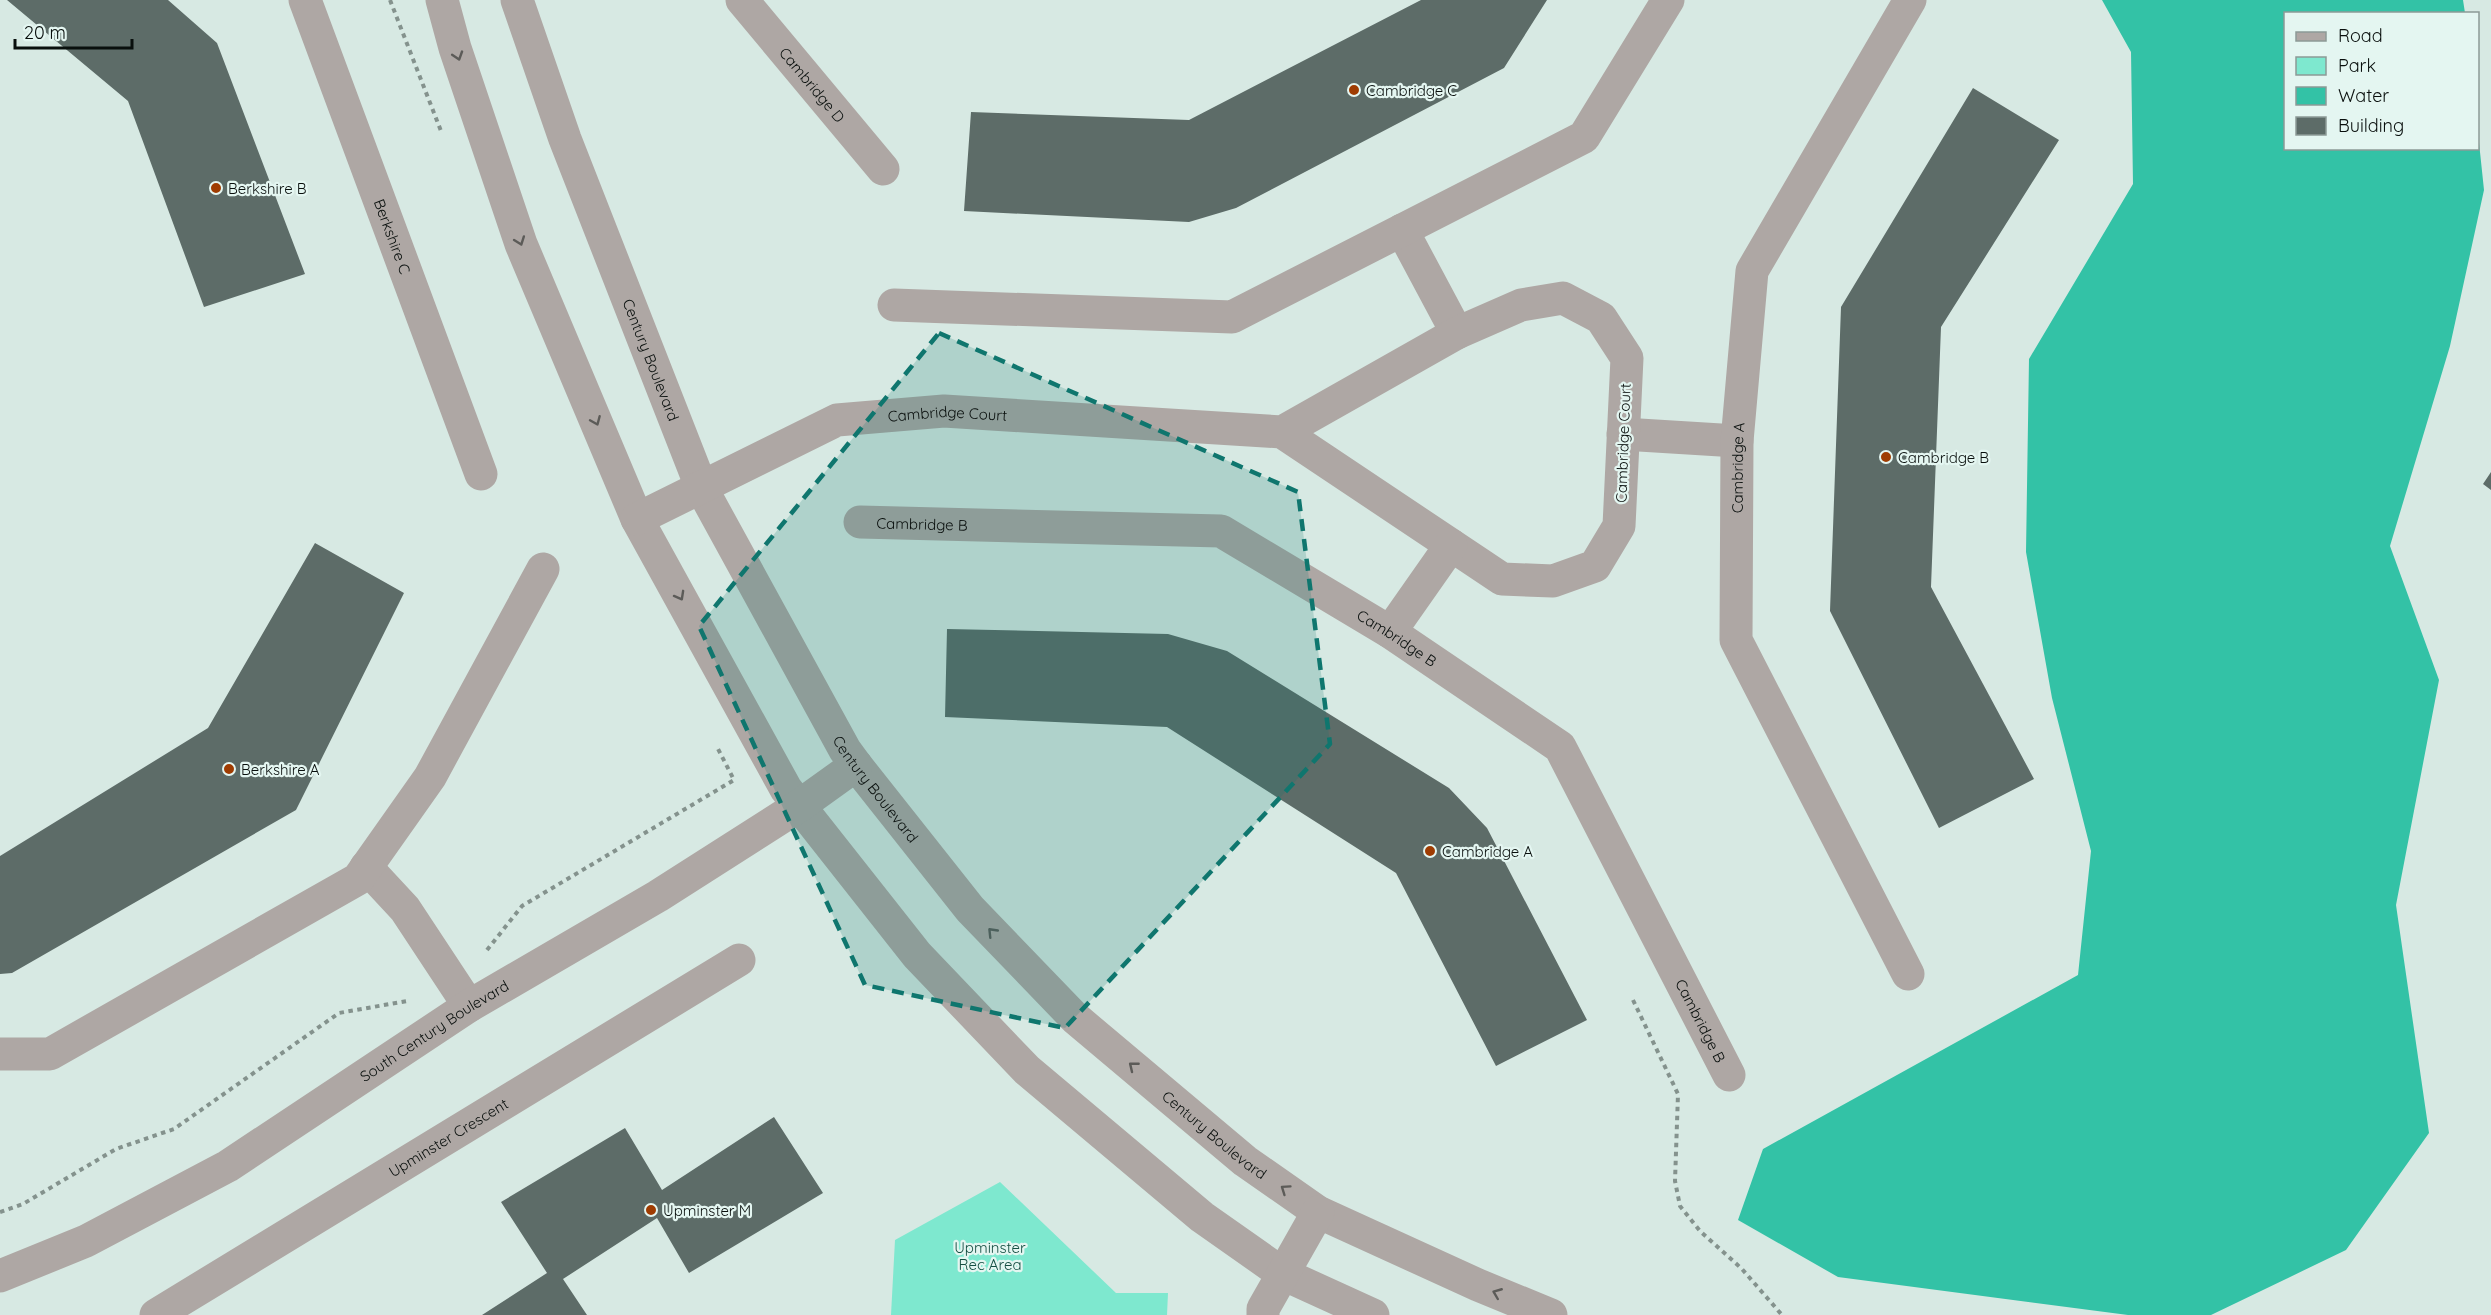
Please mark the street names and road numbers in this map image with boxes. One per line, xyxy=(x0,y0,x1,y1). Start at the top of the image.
street label: Cambridge D xyxy=(776,43,849,126)
street label: Berkshire C xyxy=(370,196,415,277)
street label: Century Boulevard xyxy=(619,296,684,423)
street label: Cambridge Court xyxy=(1611,383,1635,503)
street label: Cambridge Court xyxy=(887,401,1008,425)
street label: Cambridge A xyxy=(1727,421,1748,513)
street label: Cambridge B xyxy=(876,513,968,534)
street label: Cambridge B xyxy=(1354,605,1441,671)
street label: Century Boulevard xyxy=(829,732,923,846)
street label: South Century Boulevard xyxy=(356,976,512,1086)
street label: Cambridge B xyxy=(1672,976,1730,1066)
street label: Century Boulevard xyxy=(1158,1086,1271,1183)
street label: Upminster Crescent xyxy=(385,1093,511,1181)

